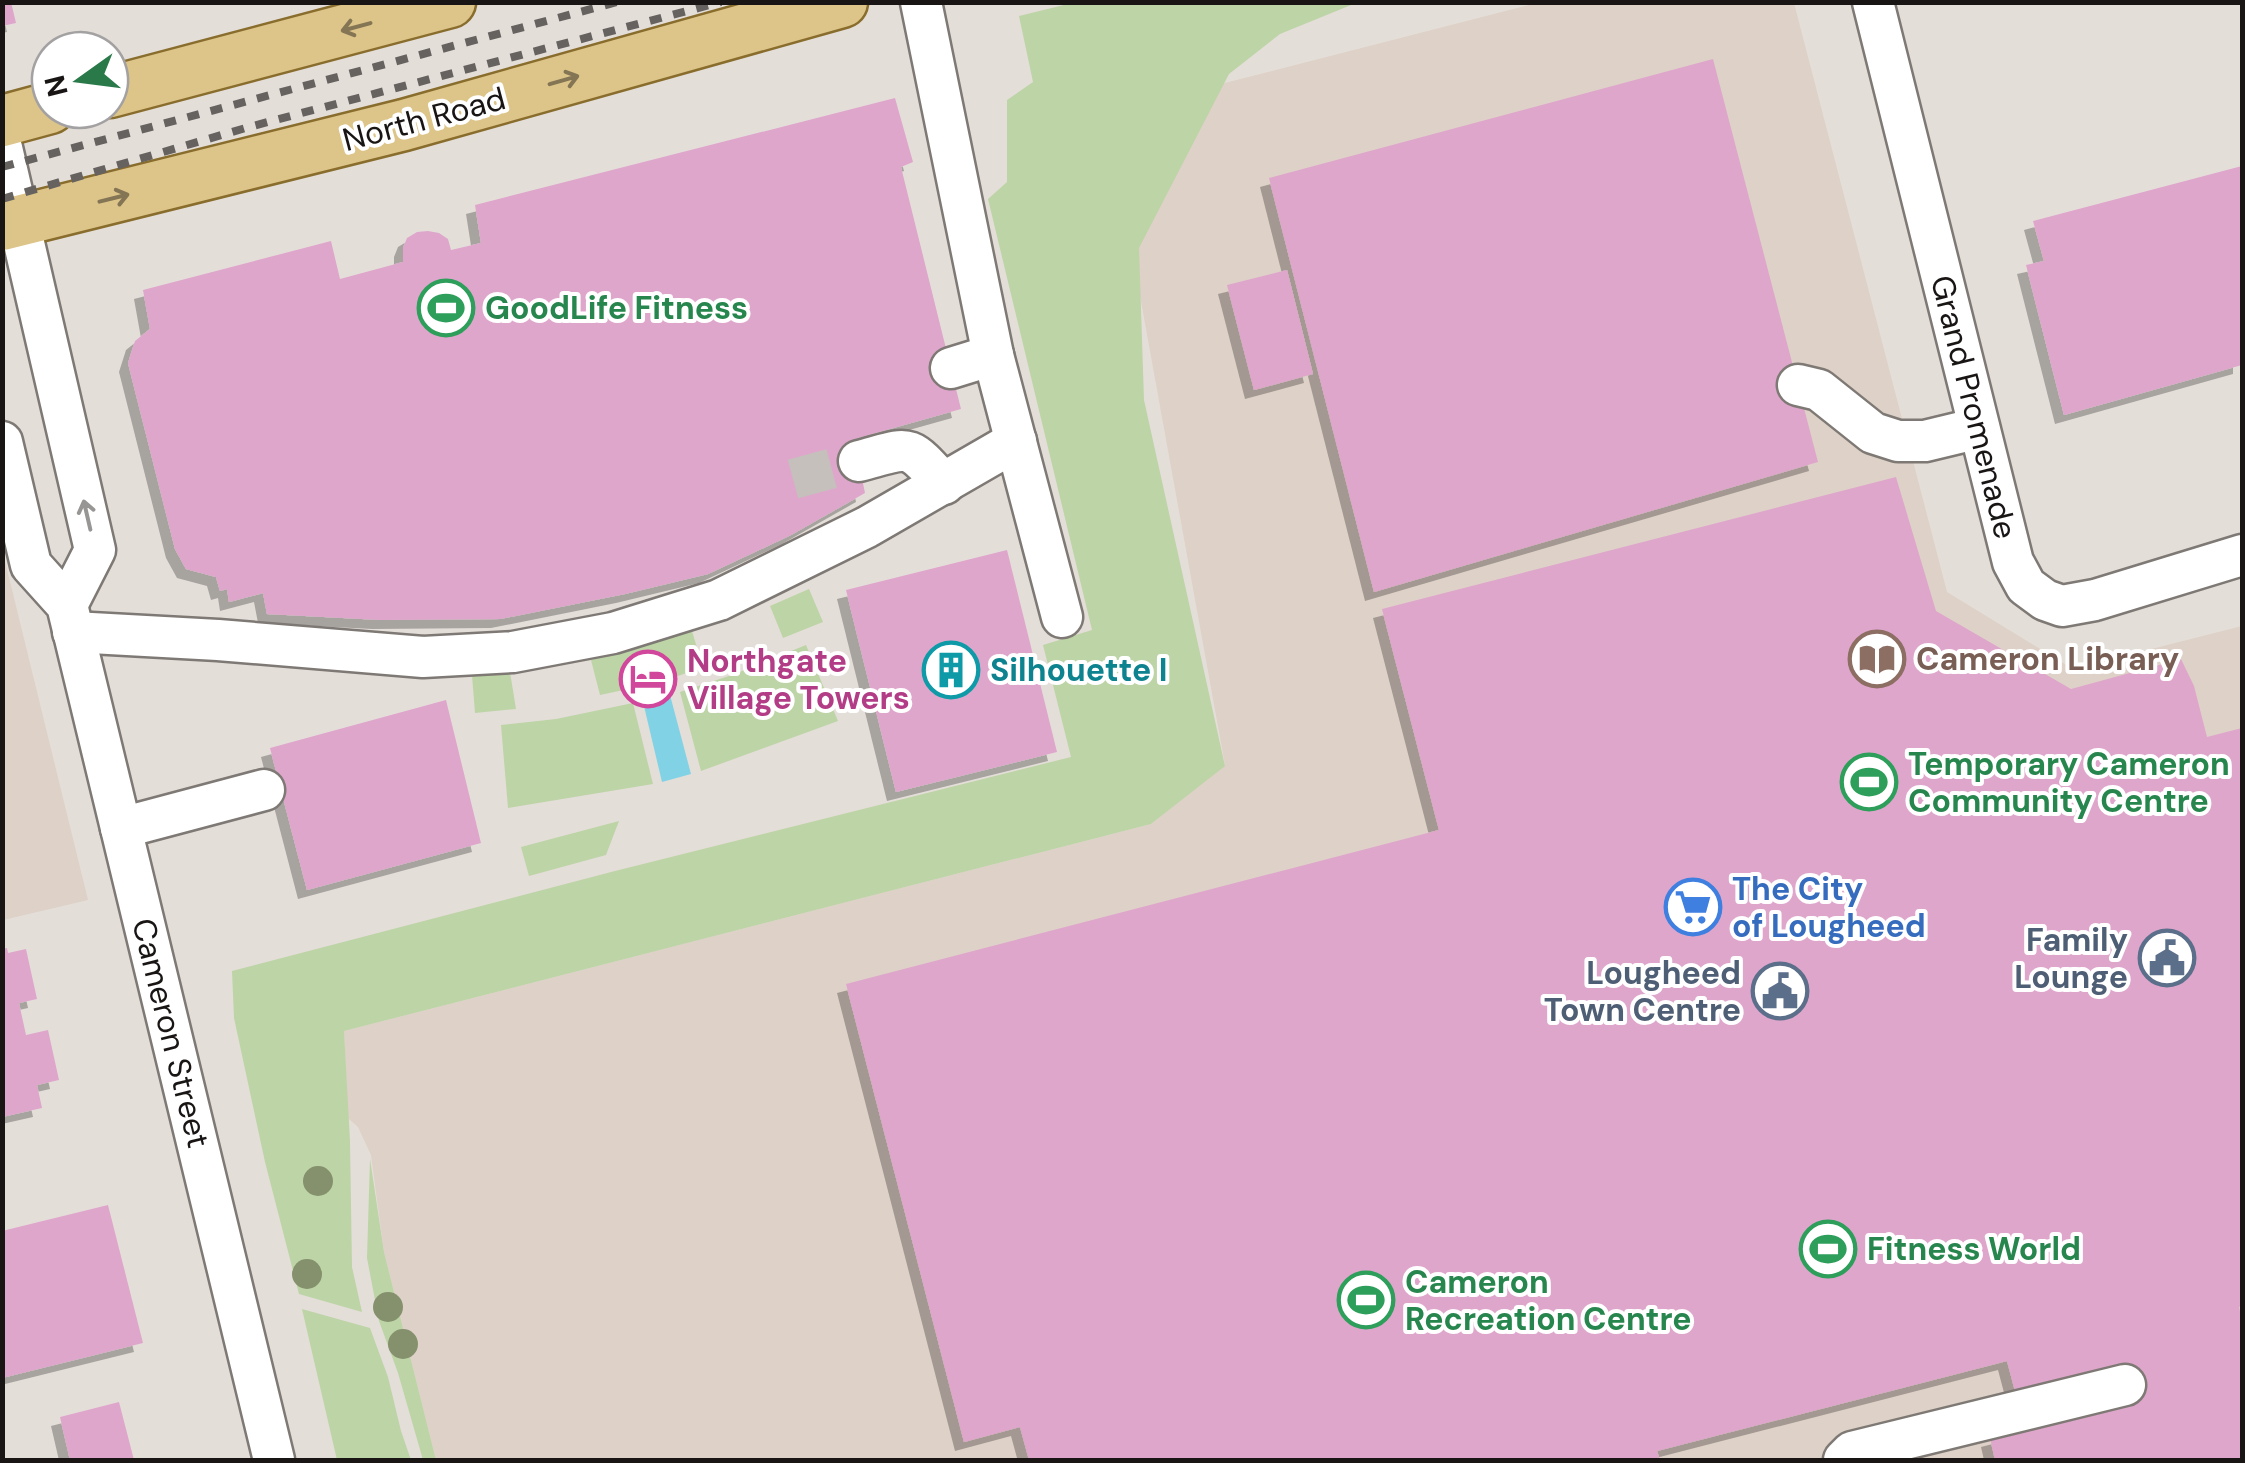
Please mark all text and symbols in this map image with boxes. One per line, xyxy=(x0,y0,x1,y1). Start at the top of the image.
one-way arrow xyxy=(341,19,372,38)
north arrow xyxy=(30,30,130,130)
one-way arrow xyxy=(548,70,579,89)
text: N xyxy=(36,72,77,100)
street label: North Road xyxy=(338,77,510,161)
one-way arrow xyxy=(98,187,129,206)
street label: Grand Promenade xyxy=(1921,271,2027,543)
sports icon: GoodLife Fitness xyxy=(416,278,476,338)
place label: GoodLife Fitness xyxy=(485,287,748,329)
one-way arrow xyxy=(77,500,95,532)
library icon: Cameron Library xyxy=(1847,629,1907,689)
place label: Cameron Library xyxy=(1916,638,2179,680)
place label: Northgate Village Towers xyxy=(687,640,910,719)
building icon: Silhouette I xyxy=(921,640,981,700)
hotel icon: Northgate Village Towers xyxy=(618,649,678,709)
place label: Silhouette I xyxy=(990,649,1167,691)
place label: Temporary Cameron Community Centre xyxy=(1908,743,2230,822)
sports icon: Temporary Cameron Community Centre xyxy=(1839,752,1899,812)
place label: The City of Lougheed xyxy=(1732,868,1926,947)
supermarket icon: The City of Lougheed xyxy=(1663,877,1723,937)
street label: Cameron Street xyxy=(122,914,220,1152)
place label: Family Lounge xyxy=(2014,919,2128,998)
public building icon: Family Lounge xyxy=(2137,928,2197,988)
place label: Lougheed Town Centre xyxy=(1544,952,1741,1031)
public building icon: Lougheed Town Centre xyxy=(1750,961,1810,1021)
sports icon: Fitness World xyxy=(1798,1219,1858,1279)
place label: Fitness World xyxy=(1867,1228,2081,1270)
place label: Cameron Recreation Centre xyxy=(1405,1261,1692,1340)
sports icon: Cameron Recreation Centre xyxy=(1336,1270,1396,1330)

